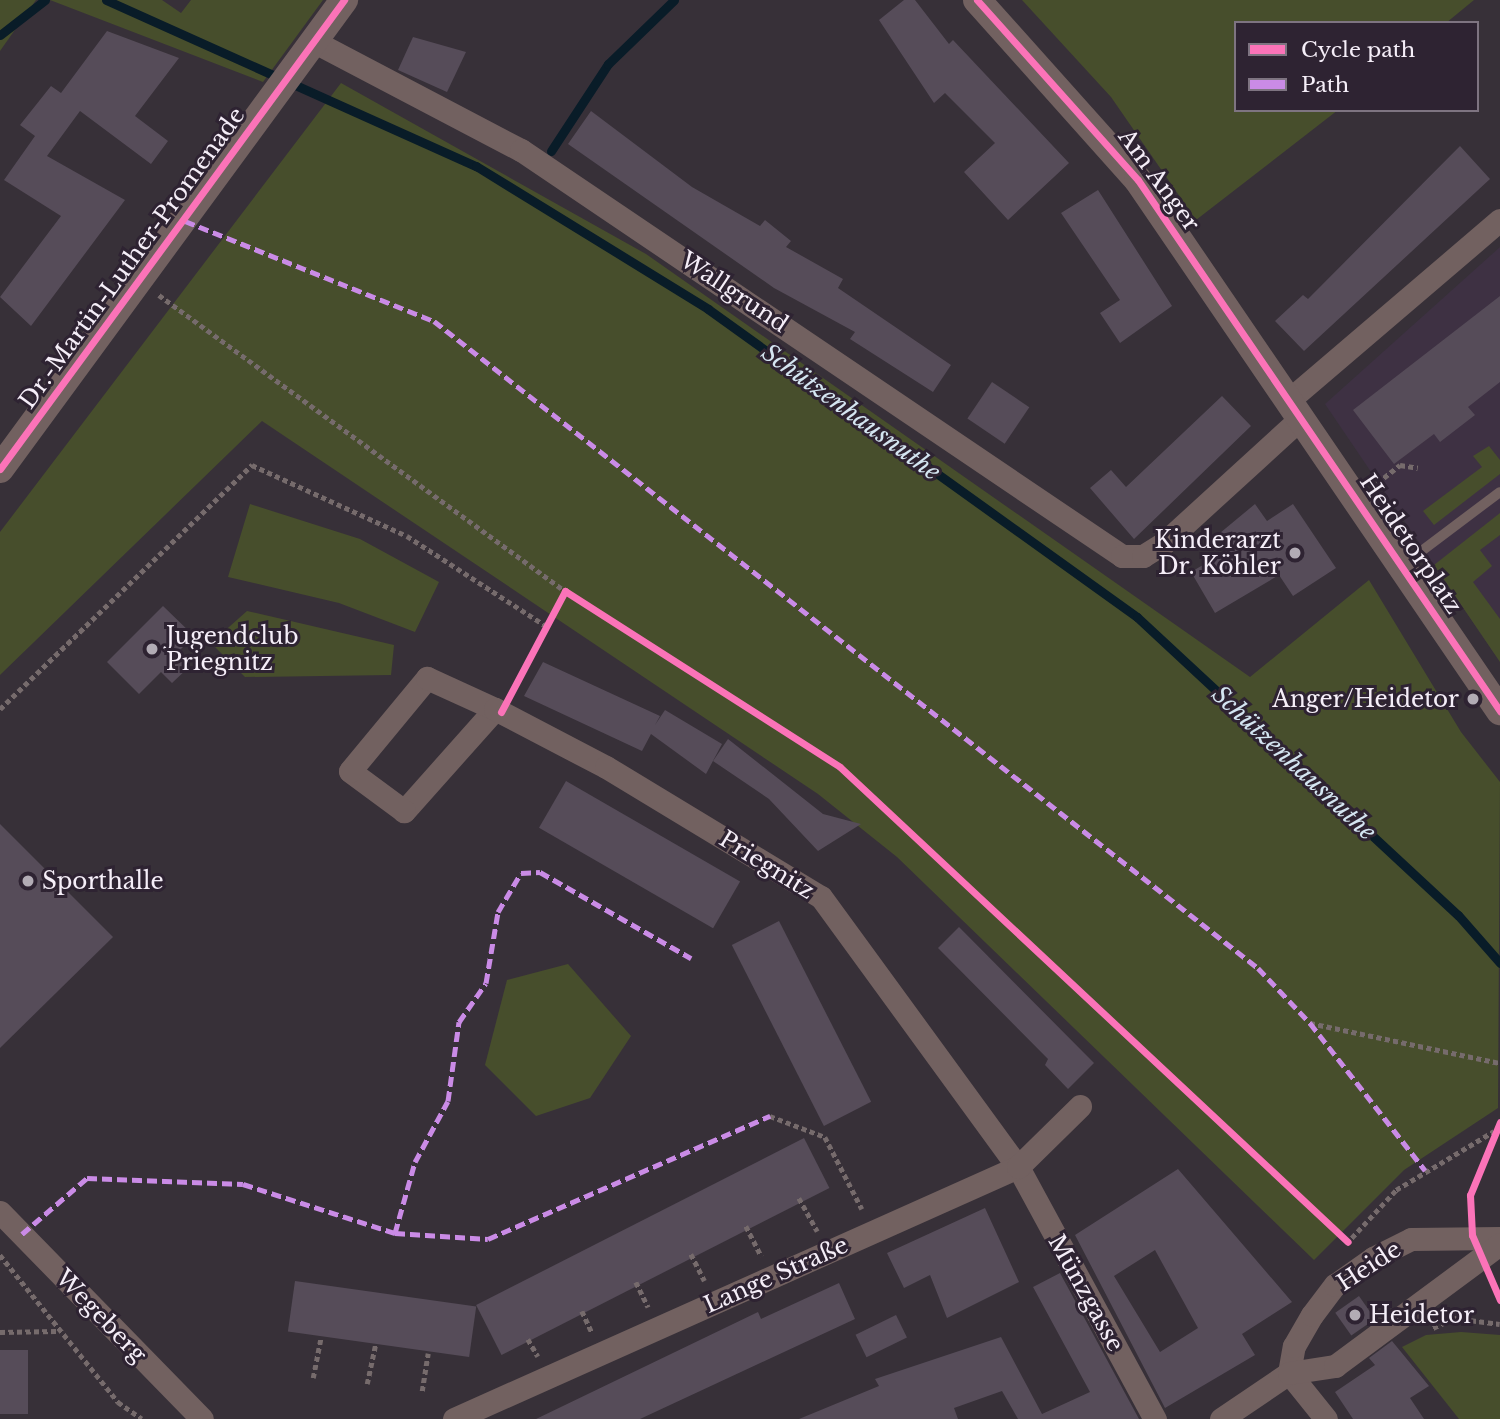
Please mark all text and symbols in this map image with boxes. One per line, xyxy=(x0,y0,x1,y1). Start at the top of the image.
legend xyxy=(1234,21,1479,112)
text: Cycle path xyxy=(1301,37,1415,63)
text: Path xyxy=(1301,72,1349,98)
street label: Dr.-Martin-Luther-Promenade xyxy=(13,102,251,414)
street label: Am Anger xyxy=(1112,123,1206,237)
street label: Wallgrund xyxy=(675,246,793,338)
water label: Schützenhausnuthe xyxy=(756,338,946,486)
street label: Heidetorplatz xyxy=(1354,469,1468,619)
place label: Kinderarzt Dr. Köhler xyxy=(1155,526,1281,580)
marker: Kinderarzt Dr. Köhler xyxy=(1287,545,1303,561)
place label: Jugendclub Priegnitz xyxy=(166,622,298,676)
marker: Jugendclub Priegnitz xyxy=(144,641,160,657)
water label: Schützenhausnuthe xyxy=(1206,680,1382,846)
place label: Anger/Heidetor xyxy=(1272,685,1459,713)
marker: Anger/Heidetor xyxy=(1465,691,1481,707)
street label: Priegnitz xyxy=(714,825,820,905)
place label: Sporthalle xyxy=(42,867,164,895)
marker: Sporthalle xyxy=(20,873,36,889)
street label: Münzgasse xyxy=(1043,1230,1129,1356)
street label: Lange Straße xyxy=(700,1231,852,1319)
street label: Heide xyxy=(1332,1235,1406,1297)
street label: Wegeberg xyxy=(50,1264,152,1368)
place label: Heidetor xyxy=(1369,1301,1474,1329)
marker: Heidetor xyxy=(1347,1307,1363,1323)

